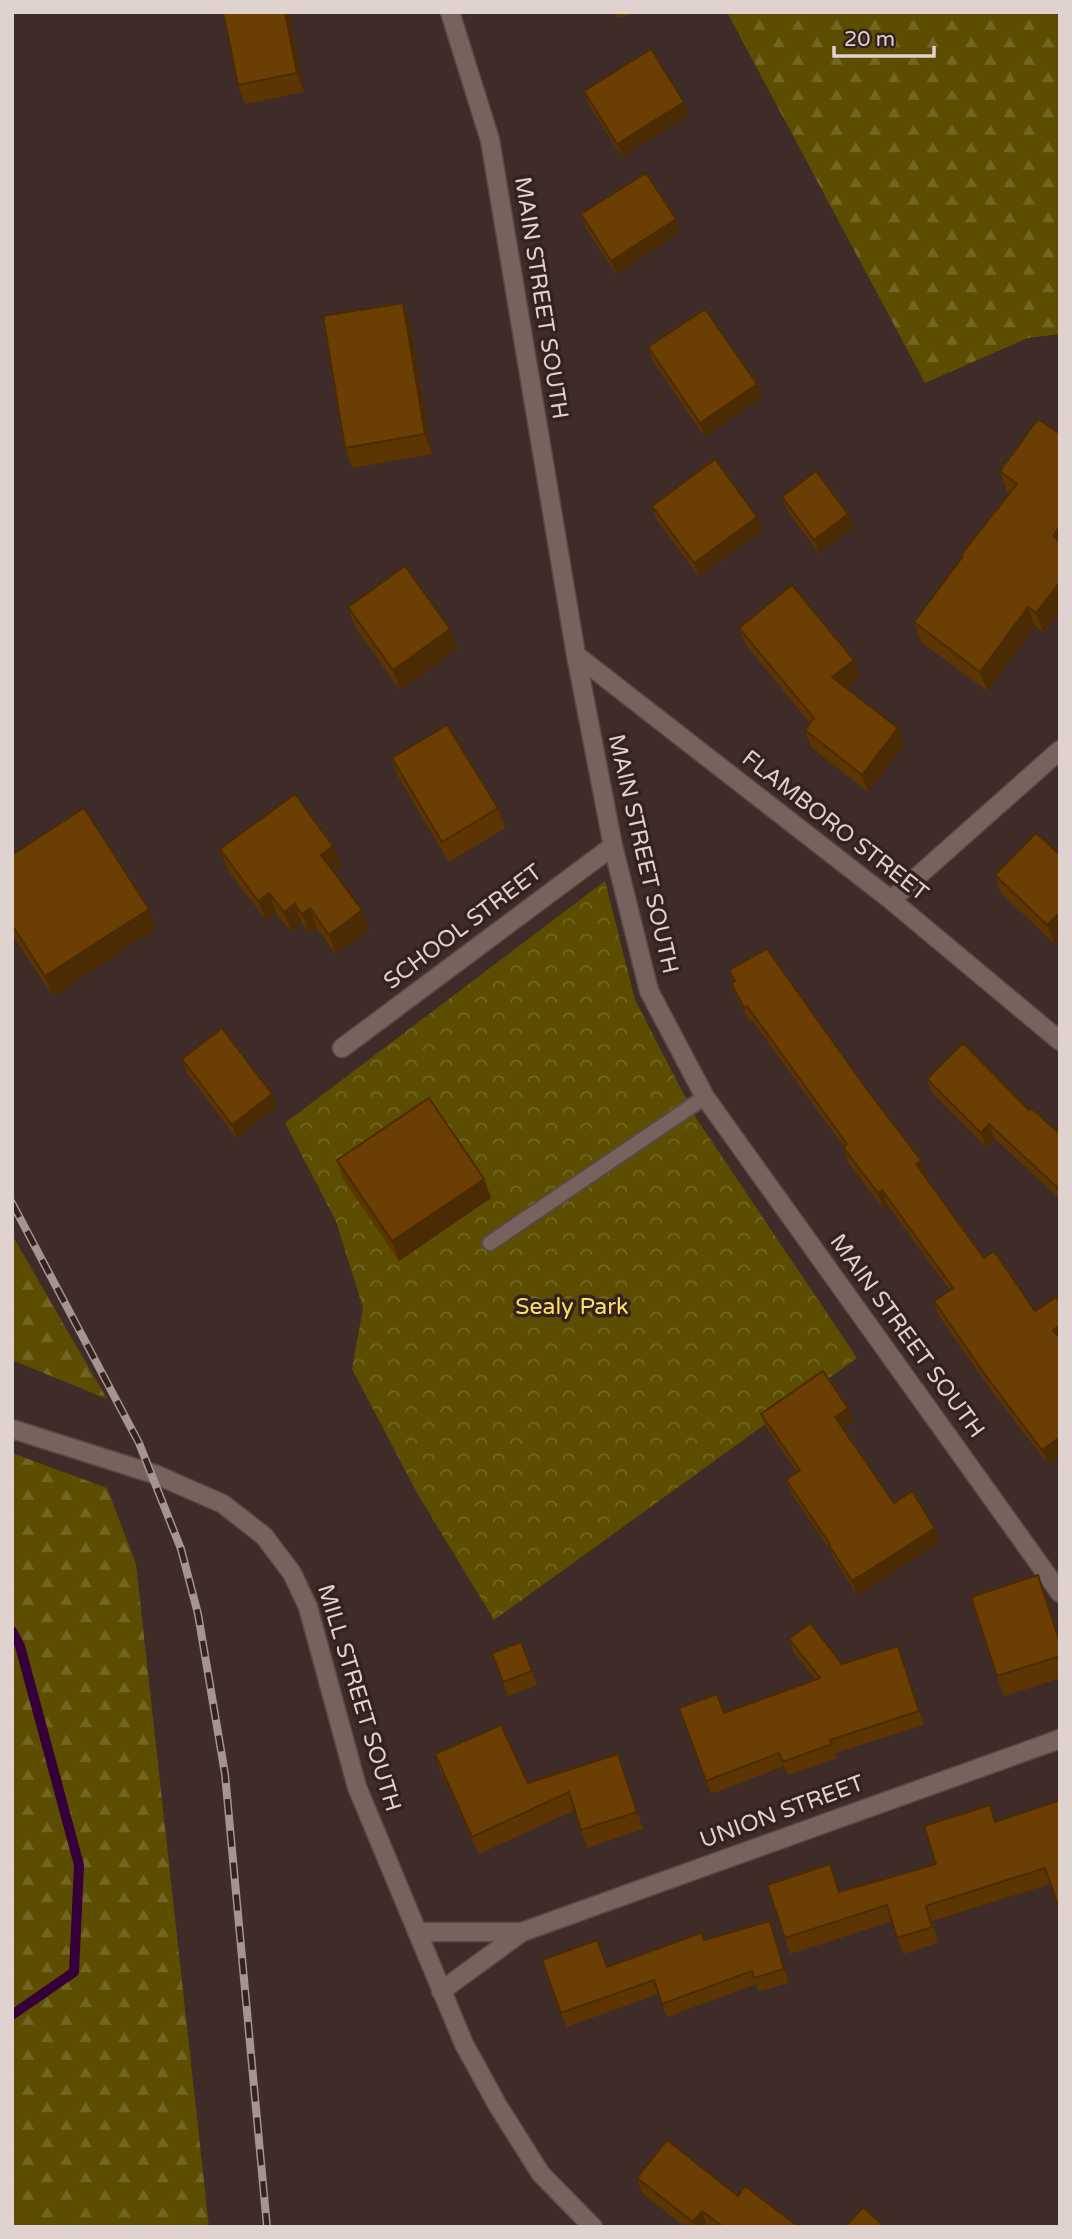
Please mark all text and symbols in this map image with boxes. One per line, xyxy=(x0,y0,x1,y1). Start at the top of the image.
scale bar xyxy=(834,14,934,58)
text: 20 m xyxy=(844,27,895,52)
street label: MAIN STREET SOUTH xyxy=(508,175,574,421)
street label: MAIN STREET SOUTH xyxy=(602,731,684,977)
street label: FLAMBORO STREET xyxy=(736,745,934,907)
street label: SCHOOL STREET xyxy=(378,858,548,996)
street label: MAIN STREET SOUTH xyxy=(824,1229,990,1443)
park label: Sealy Park xyxy=(515,1293,629,1321)
street label: MILL STREET SOUTH xyxy=(311,1581,407,1815)
street label: UNION STREET xyxy=(696,1769,868,1855)

